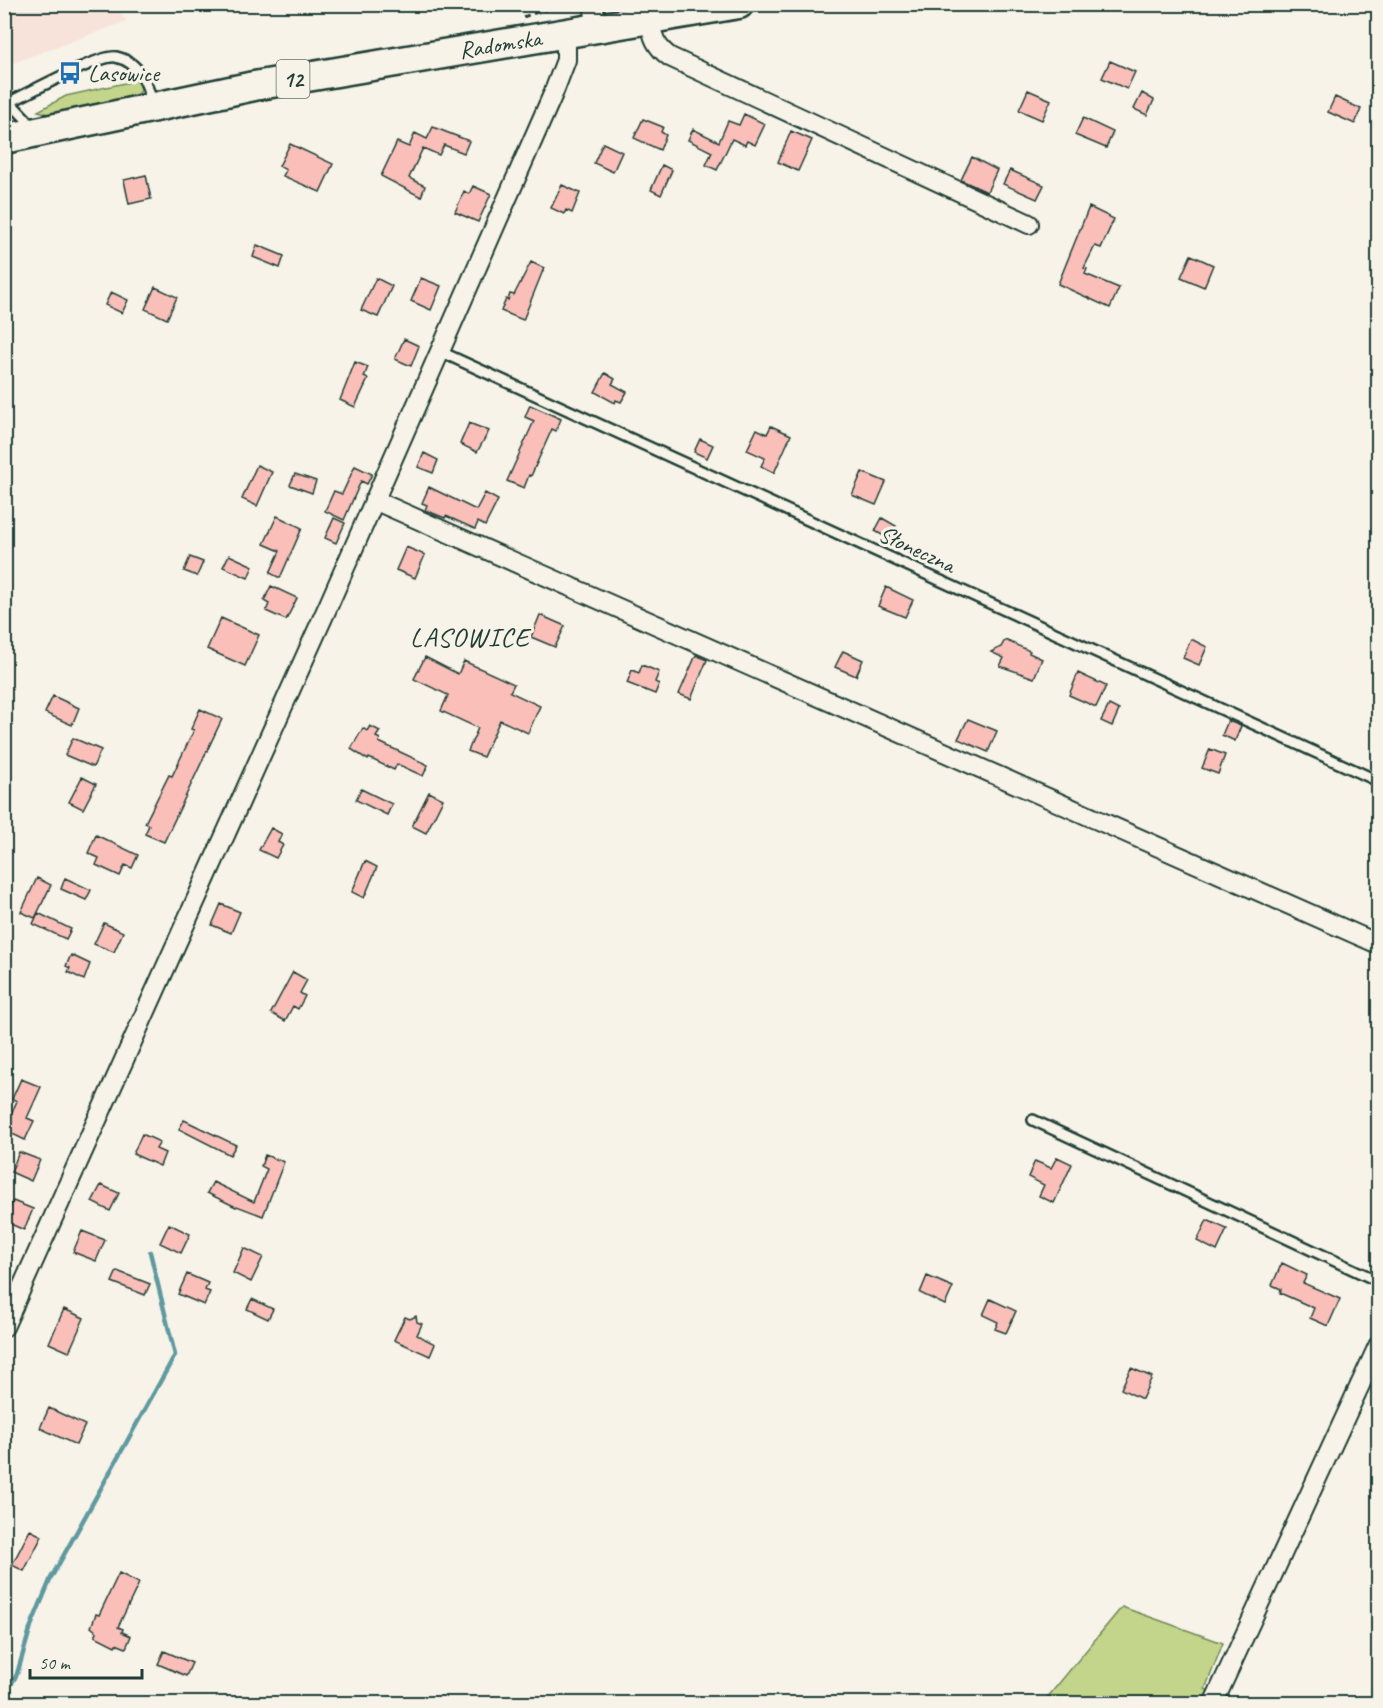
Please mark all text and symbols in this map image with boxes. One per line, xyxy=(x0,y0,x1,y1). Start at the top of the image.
street label: Radomska xyxy=(457,22,545,65)
place label: Lasowice xyxy=(88,58,161,88)
bus stop icon: Lasowice xyxy=(57,60,83,86)
road number: 12 xyxy=(276,60,310,98)
street label: Słoneczna xyxy=(874,518,962,581)
district label: LASOWICE xyxy=(410,620,532,654)
scale bar xyxy=(30,1642,142,1680)
text: 50 m xyxy=(39,1652,72,1674)

